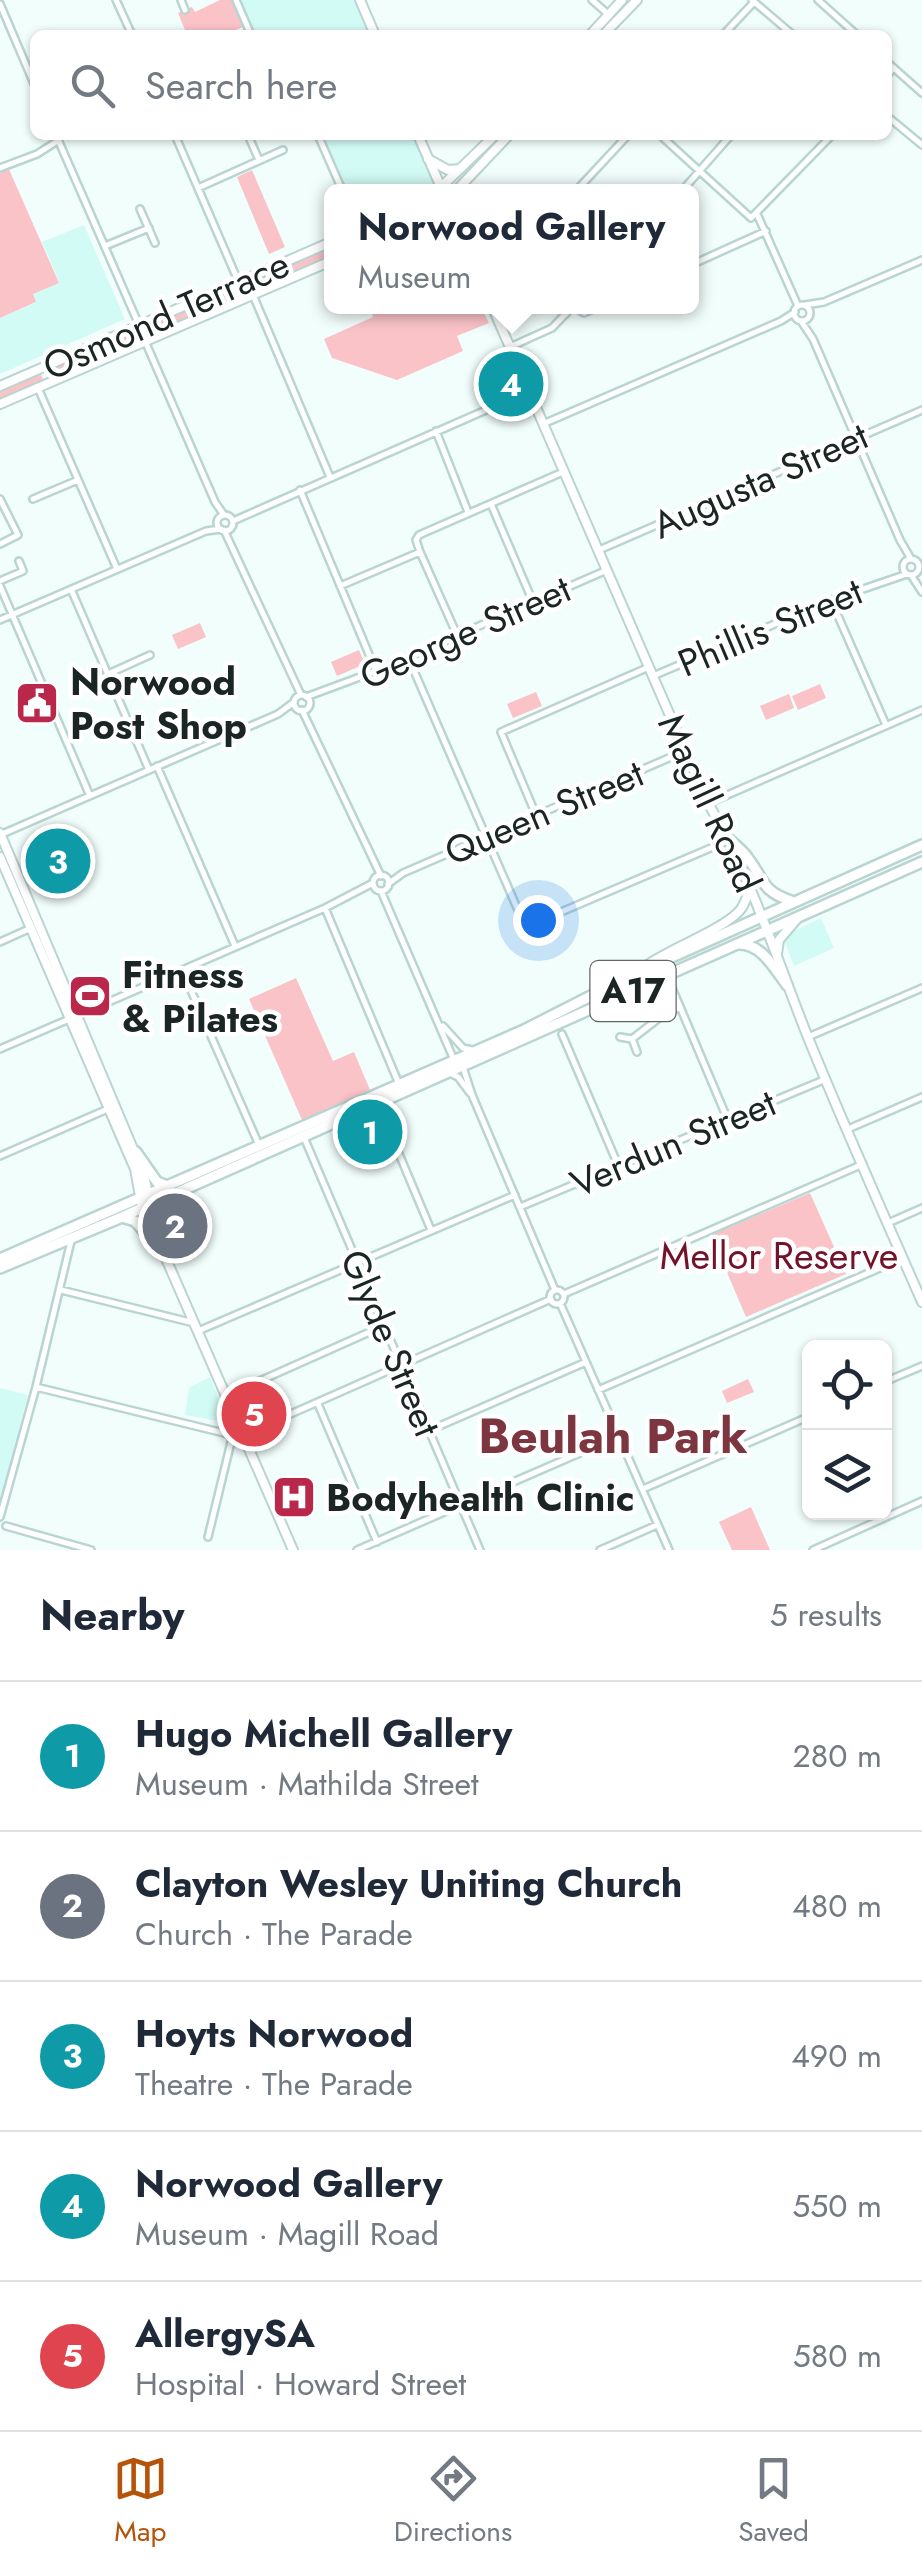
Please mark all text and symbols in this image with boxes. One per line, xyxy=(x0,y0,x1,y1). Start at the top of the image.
search box xyxy=(30,30,892,140)
icon: search xyxy=(65,58,120,113)
text: Search here xyxy=(145,58,337,113)
popup xyxy=(324,184,699,314)
text: Norwood Gallery xyxy=(358,199,665,254)
street label: Osmond Terrace xyxy=(34,236,298,394)
text: Museum xyxy=(358,254,472,300)
pin: 4 xyxy=(478,346,544,422)
street label: Augusta Street xyxy=(643,408,877,552)
street label: George Street xyxy=(351,561,579,703)
street label: Phillis Street xyxy=(669,564,871,690)
place label: Norwood Post Shop xyxy=(70,654,247,753)
public building icon: Norwood Post Shop xyxy=(14,680,60,726)
street label: Magill Road xyxy=(645,705,775,901)
street label: Queen Street xyxy=(436,745,652,879)
pin: 3 xyxy=(26,824,90,898)
your location xyxy=(513,895,564,946)
place label: Fitness & Pilates xyxy=(122,947,278,1046)
road number: A17 xyxy=(590,961,676,1021)
sports icon: Fitness & Pilates xyxy=(67,973,113,1019)
street label: Verdun Street xyxy=(562,1075,784,1211)
pin: 1 xyxy=(338,1094,402,1170)
pin: 2 xyxy=(142,1188,208,1264)
park label: Mellor Reserve xyxy=(660,1228,898,1283)
street label: Glyde Street xyxy=(327,1241,455,1445)
map controls xyxy=(802,1340,892,1520)
button: locate xyxy=(802,1340,892,1430)
pin: 5 xyxy=(222,1376,286,1452)
district label: Beulah Park xyxy=(478,1402,748,1471)
button: layers xyxy=(802,1430,892,1520)
place label: Bodyhealth Clinic xyxy=(326,1470,635,1525)
hospital icon: Bodyhealth Clinic xyxy=(271,1474,317,1520)
text: Nearby xyxy=(40,1585,184,1646)
text: 5 results xyxy=(770,1592,882,1638)
text: Hugo Michell Gallery xyxy=(135,1706,512,1761)
text: 1 xyxy=(64,1733,81,1779)
text: 280 m xyxy=(793,1733,882,1779)
text: Museum · Mathilda Street xyxy=(135,1761,479,1807)
text: Clayton Wesley Uniting Church xyxy=(135,1856,682,1911)
text: 2 xyxy=(62,1883,83,1929)
text: 480 m xyxy=(792,1883,882,1929)
text: Church · The Parade xyxy=(135,1911,413,1957)
text: Hoyts Norwood xyxy=(135,2006,413,2061)
text: 3 xyxy=(63,2033,82,2079)
text: 490 m xyxy=(791,2033,882,2079)
text: Theatre · The Parade xyxy=(135,2061,413,2107)
text: Norwood Gallery xyxy=(135,2156,443,2211)
text: 4 xyxy=(61,2183,84,2229)
text: 550 m xyxy=(792,2183,882,2229)
text: Museum · Magill Road xyxy=(135,2211,439,2257)
text: AllergySA xyxy=(135,2306,315,2361)
text: 5 xyxy=(62,2333,83,2379)
text: 580 m xyxy=(793,2333,882,2379)
text: Hospital · Howard Street xyxy=(135,2361,466,2407)
tab: Map xyxy=(113,2451,168,2552)
tab: Directions xyxy=(394,2451,512,2552)
tab: Saved xyxy=(738,2451,809,2552)

